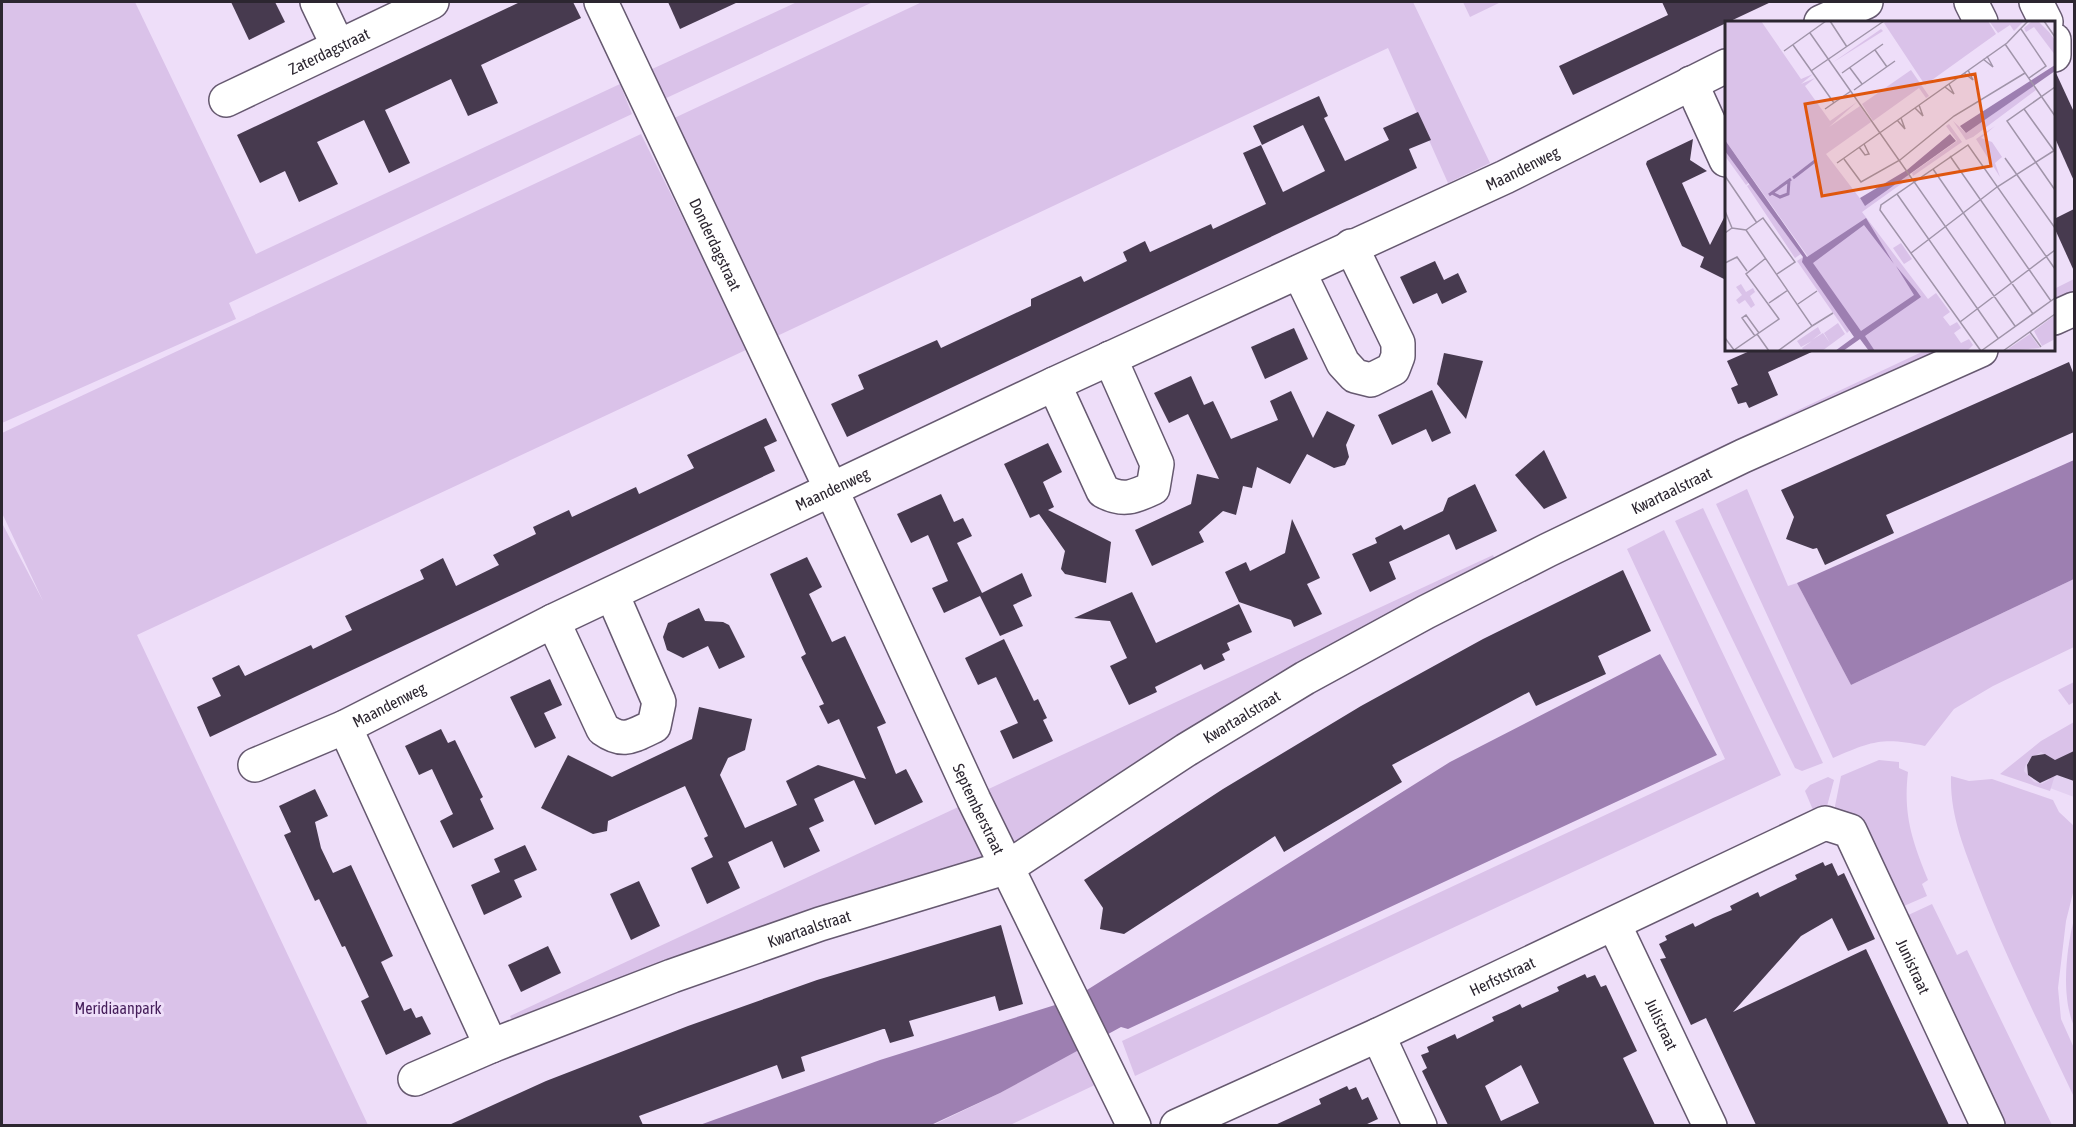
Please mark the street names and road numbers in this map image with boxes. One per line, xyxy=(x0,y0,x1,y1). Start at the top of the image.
street label: Zaterdagstraat xyxy=(286,24,373,78)
street label: Maandenweg xyxy=(1483,142,1562,194)
street label: Donderdagstraat xyxy=(686,195,745,294)
street label: Kwartaalstraat xyxy=(1628,463,1715,517)
street label: Maandenweg xyxy=(792,464,873,514)
street label: Maandenweg xyxy=(349,678,429,731)
street label: Kwartaalstraat xyxy=(1200,686,1284,747)
street label: Septemberstraat xyxy=(949,761,1008,858)
street label: Kwartaalstraat xyxy=(765,906,853,951)
street label: Junistraat xyxy=(1893,936,1934,997)
street label: Herfststraat xyxy=(1467,953,1538,999)
street label: Julistraat xyxy=(1642,996,1682,1053)

